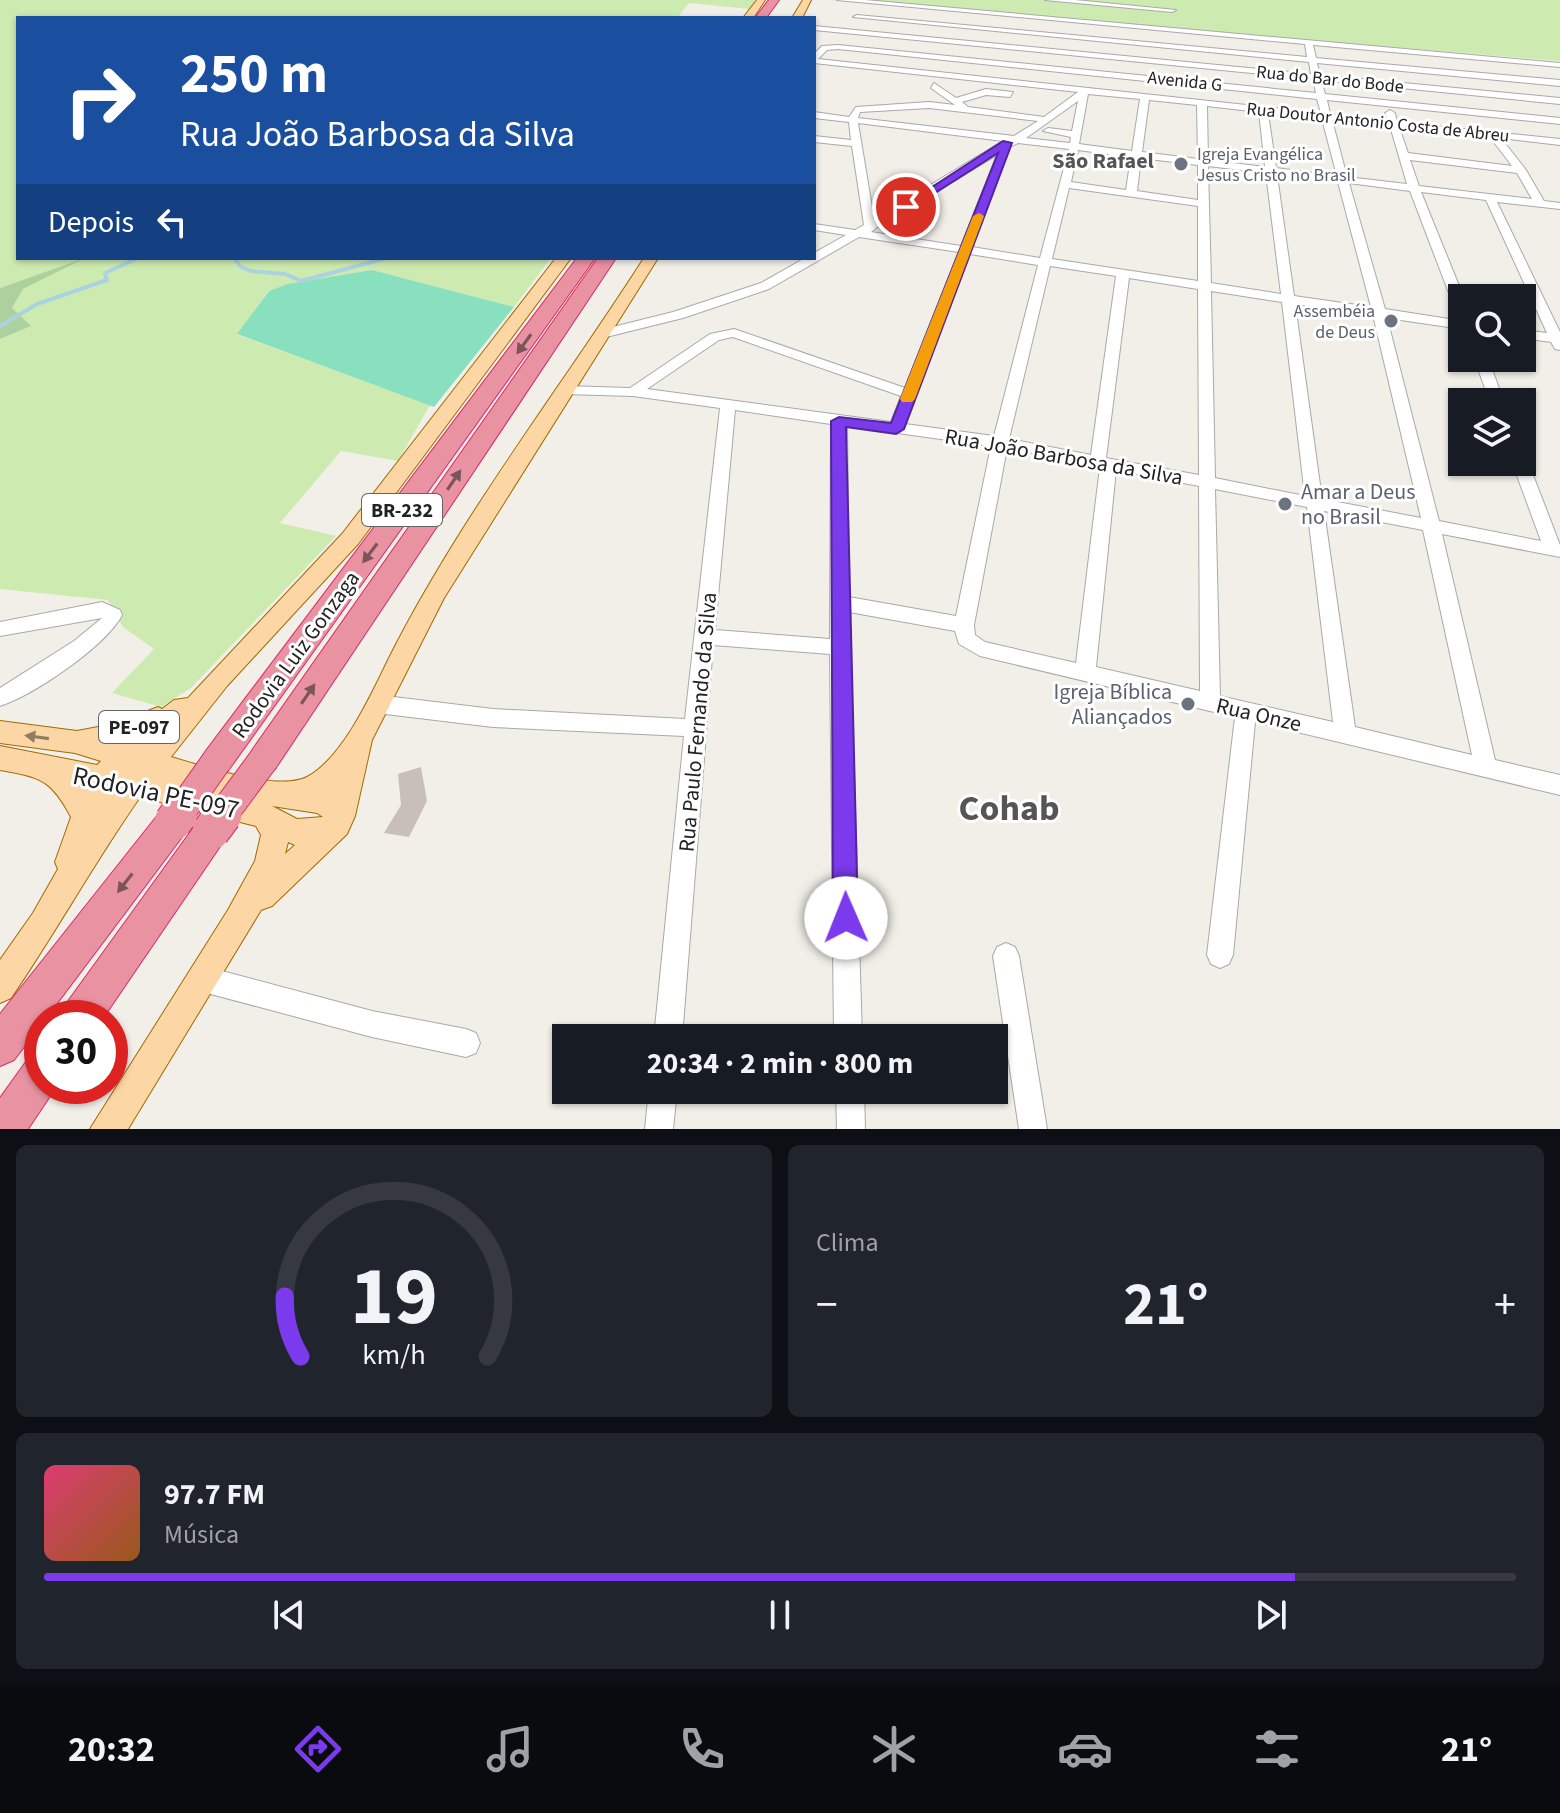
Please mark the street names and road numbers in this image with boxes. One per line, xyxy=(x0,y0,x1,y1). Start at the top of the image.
street label: Rua do Bar do Bode xyxy=(1255,59,1405,100)
street label: Avenida G xyxy=(1146,65,1224,98)
street label: Rua Doutor Antonio Costa de Abreu xyxy=(1245,96,1511,149)
street label: Rua João Barbosa da Silva xyxy=(942,420,1185,494)
road number: BR-232 xyxy=(362,494,442,526)
street label: Rodovia Luiz Gonzaga xyxy=(224,564,368,745)
street label: Rua Paulo Fernando da Silva xyxy=(671,591,725,853)
street label: Rua Onze xyxy=(1213,690,1305,740)
road number: PE-097 xyxy=(99,711,179,743)
street label: Rodovia PE-097 xyxy=(69,757,242,828)

